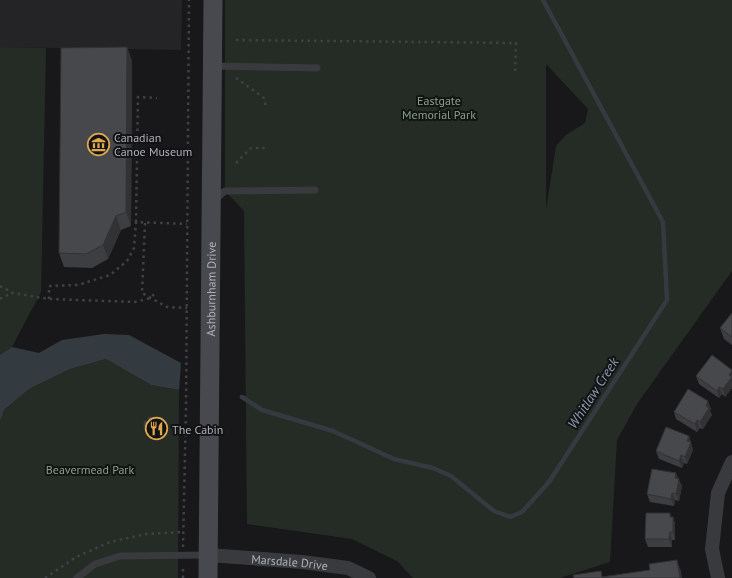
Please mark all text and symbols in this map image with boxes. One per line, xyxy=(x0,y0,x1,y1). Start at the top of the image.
park label: Eastgate Memorial Park xyxy=(402,93,476,122)
place label: Canadian Canoe Museum xyxy=(114,130,192,159)
museum icon: Canadian Canoe Museum xyxy=(86,132,110,156)
street label: Ashburnham Drive xyxy=(203,242,218,336)
water label: Whitlaw Creek xyxy=(563,354,623,432)
restaurant icon: The Cabin xyxy=(144,417,168,441)
place label: The Cabin xyxy=(172,422,223,437)
park label: Beavermead Park xyxy=(46,462,134,477)
street label: Marsdale Drive xyxy=(251,551,329,573)

